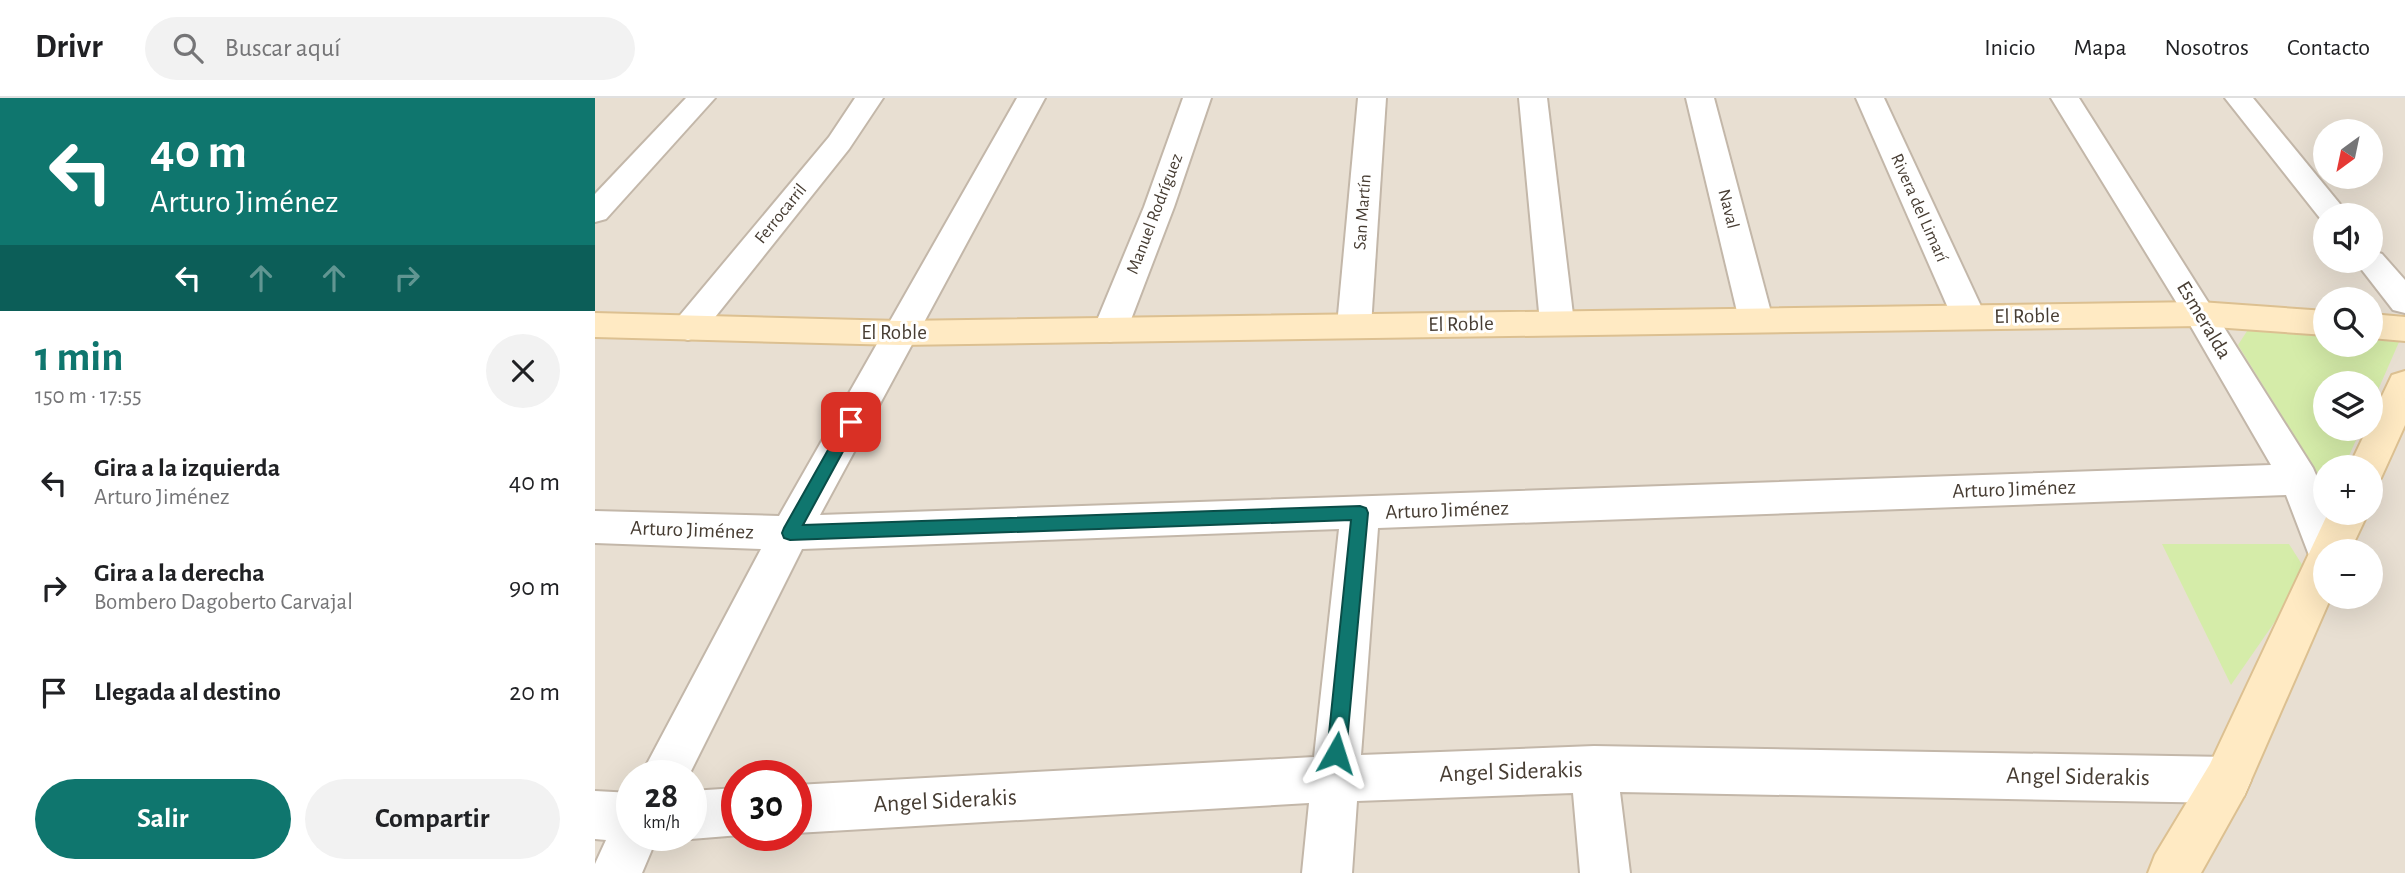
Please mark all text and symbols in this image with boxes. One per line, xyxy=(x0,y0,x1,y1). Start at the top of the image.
search box xyxy=(145,17,635,80)
icon: search xyxy=(169,29,207,67)
text: Drivr xyxy=(35,31,103,64)
text: Buscar aquí xyxy=(225,35,341,61)
text: Inicio xyxy=(1984,36,2035,60)
text: Mapa xyxy=(2073,36,2127,60)
text: Nosotros xyxy=(2165,36,2249,60)
text: Contacto xyxy=(2287,36,2370,60)
north arrow xyxy=(2313,119,2383,189)
map controls xyxy=(2313,119,2383,609)
icon: left xyxy=(35,126,126,217)
text: 40 m xyxy=(150,128,247,177)
street label: Manuel Rodríguez xyxy=(1124,151,1186,277)
street label: Rivera del Limarí xyxy=(1887,151,1951,265)
street label: San Martín xyxy=(1351,174,1375,250)
street label: Ferrocarril xyxy=(752,181,810,247)
text: Arturo Jiménez xyxy=(150,186,338,218)
street label: Naval xyxy=(1714,187,1742,231)
button: sound xyxy=(2313,203,2383,273)
icon: left xyxy=(169,259,207,297)
icon: ahead xyxy=(242,259,280,297)
icon: ahead xyxy=(315,259,353,297)
icon: right xyxy=(388,259,426,297)
street label: Esmeralda xyxy=(2173,278,2235,363)
button: search xyxy=(2313,287,2383,357)
street label: El Roble xyxy=(1994,305,2060,327)
street label: El Roble xyxy=(1428,313,1494,335)
street label: El Roble xyxy=(861,322,927,343)
button: close xyxy=(486,334,560,408)
text: 1 min xyxy=(35,336,124,378)
button: layers xyxy=(2313,371,2383,441)
text: 150 m · 17:55 xyxy=(35,385,142,408)
pin xyxy=(821,392,881,452)
icon: arrive xyxy=(832,403,870,441)
text: Gira a la izquierda xyxy=(94,455,280,481)
button: + xyxy=(2313,455,2383,525)
icon: left xyxy=(35,464,73,502)
text: 40 m xyxy=(509,469,560,495)
street label: Arturo Jiménez xyxy=(1952,476,2076,502)
text: Arturo Jiménez xyxy=(94,486,229,509)
street label: Arturo Jiménez xyxy=(1385,497,1509,523)
street label: Arturo Jiménez xyxy=(630,517,754,543)
button: − xyxy=(2313,539,2383,609)
text: Gira a la derecha xyxy=(94,560,265,586)
icon: right xyxy=(35,569,73,607)
text: 90 m xyxy=(509,574,560,600)
text: Bombero Dagoberto Carvajal xyxy=(94,591,353,614)
icon: arrive xyxy=(35,674,73,712)
text: Llegada al destino xyxy=(94,679,281,705)
text: 20 m xyxy=(509,679,560,705)
position arrow xyxy=(1299,716,1373,790)
street label: Angel Siderakis xyxy=(1439,758,1583,786)
speed limit sign: 30 xyxy=(721,760,812,851)
street label: Angel Siderakis xyxy=(2006,764,2150,790)
button: Salir xyxy=(35,779,291,859)
button: Compartir xyxy=(305,779,560,859)
text: 28 xyxy=(645,779,678,814)
street label: Angel Siderakis xyxy=(873,785,1017,817)
text: km/h xyxy=(643,814,680,832)

